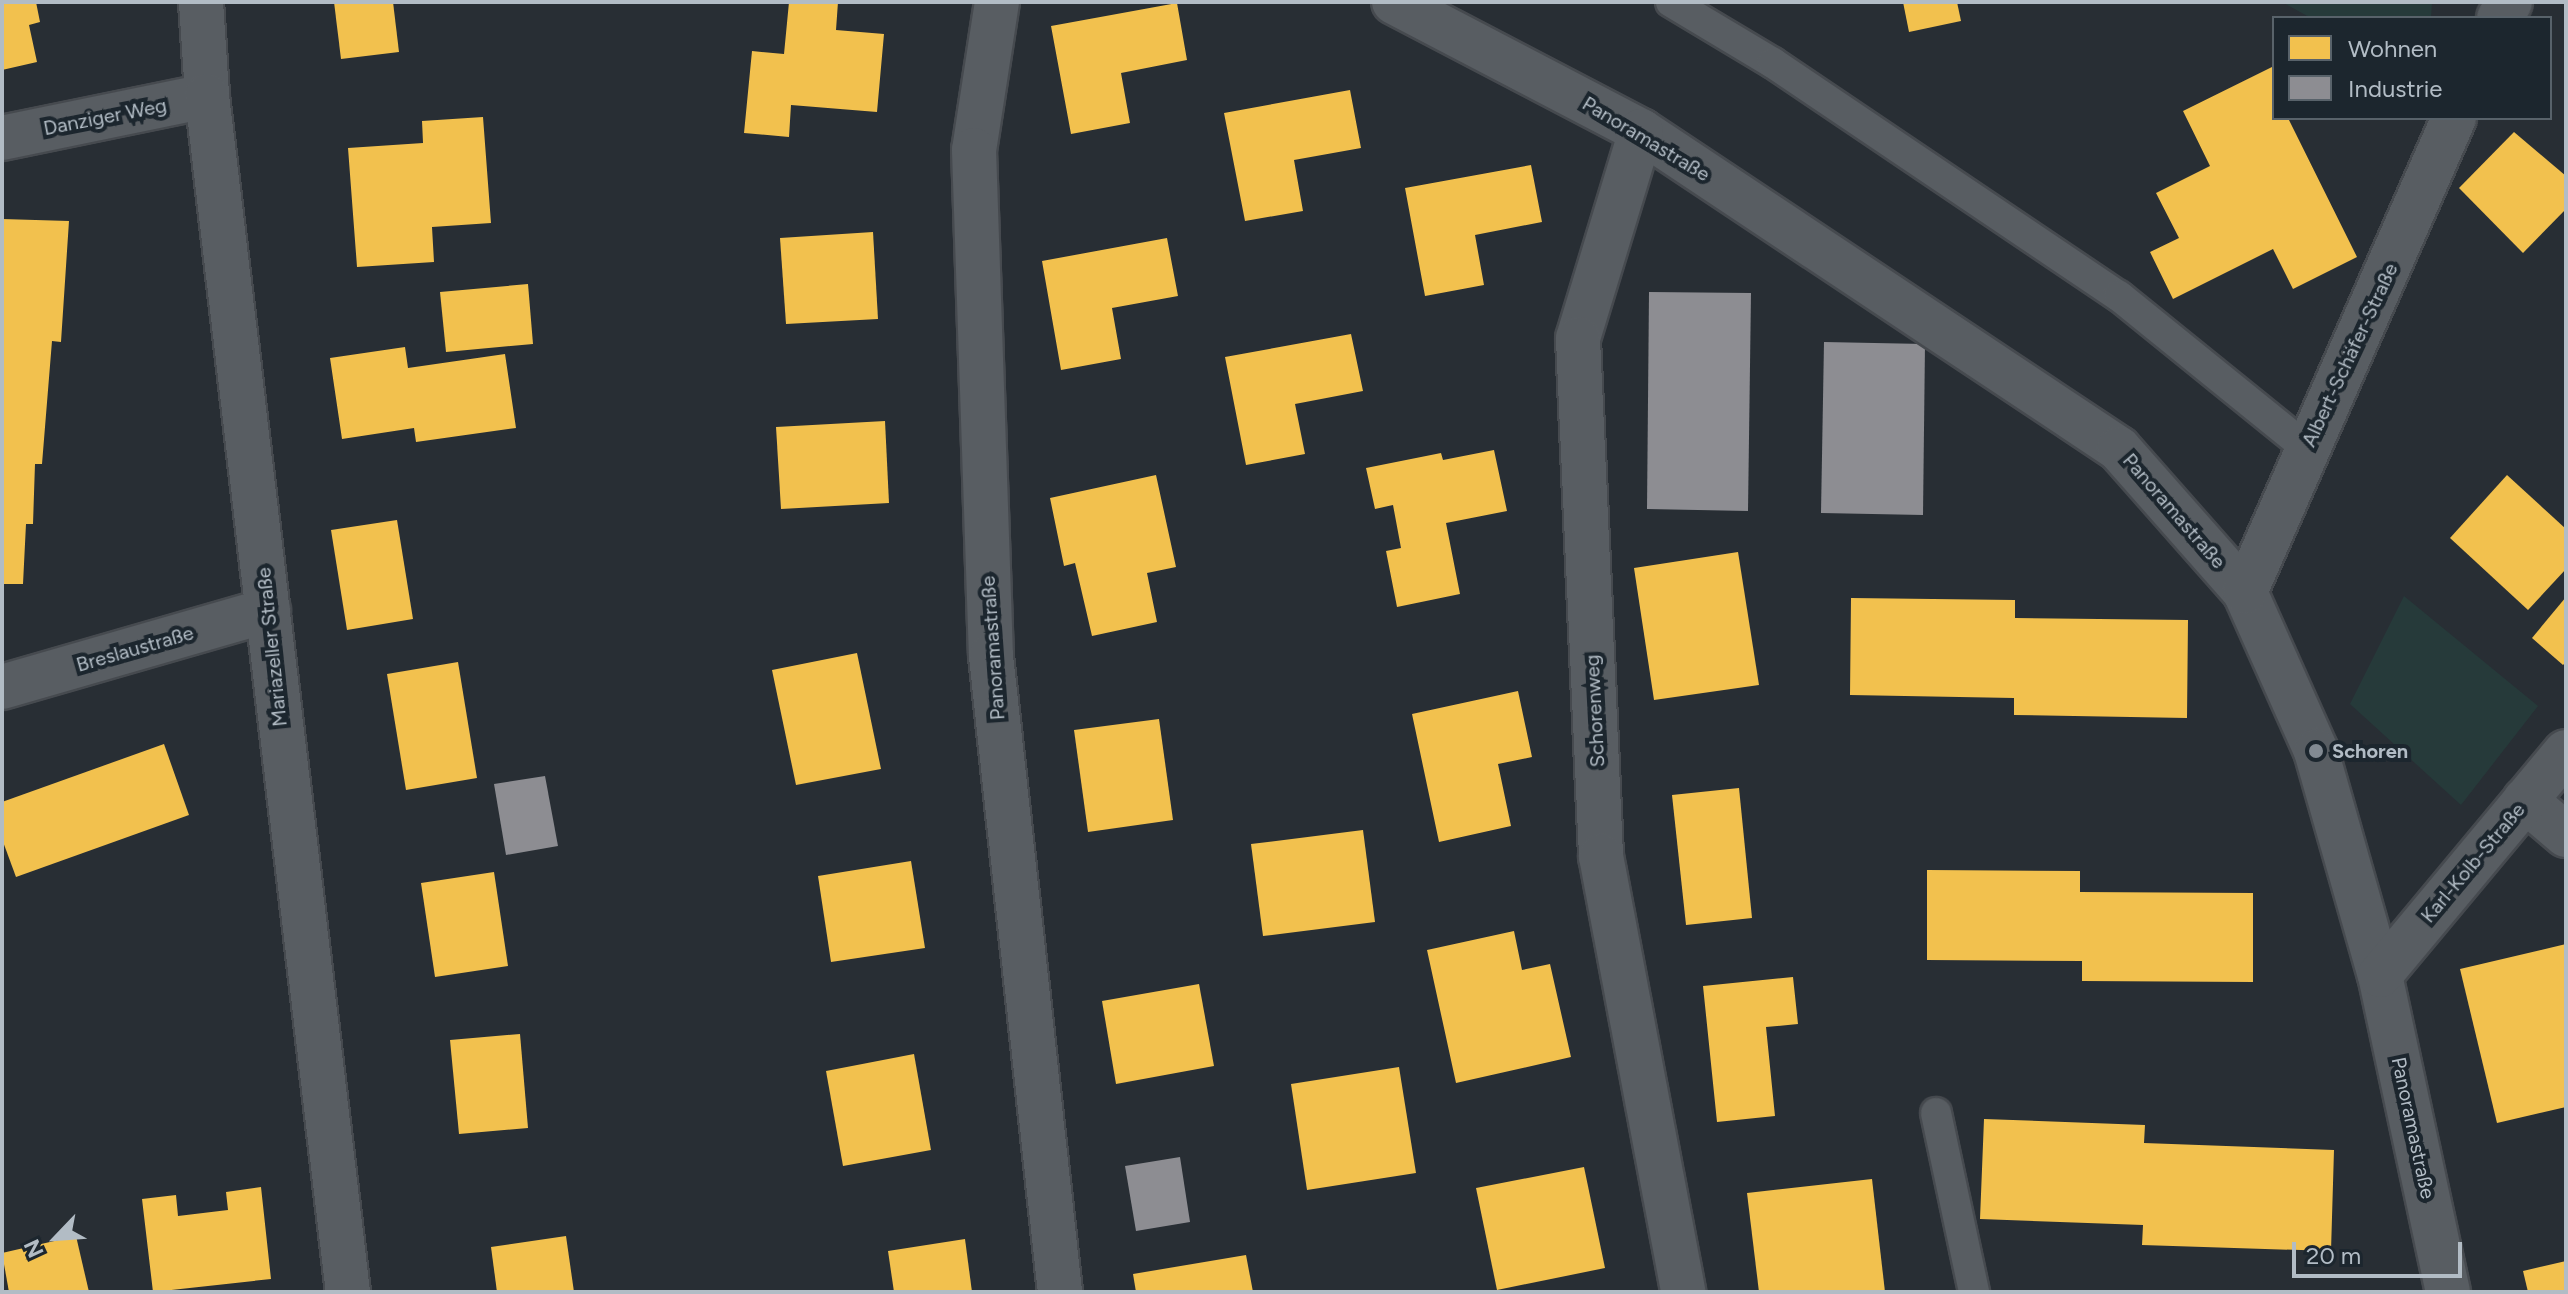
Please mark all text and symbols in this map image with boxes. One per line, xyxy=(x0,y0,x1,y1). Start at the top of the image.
legend xyxy=(2272,16,2552,120)
text: Wohnen xyxy=(2348,34,2437,63)
text: Industrie xyxy=(2348,74,2442,103)
street label: Panoramastraße xyxy=(1578,91,1714,187)
street label: Danziger Weg xyxy=(41,93,169,141)
street label: Albert-Schäfer-Straße xyxy=(2297,259,2403,451)
street label: Panoramastraße xyxy=(2118,449,2230,573)
street label: Mariazeller Straße xyxy=(252,566,292,728)
street label: Panoramastraße xyxy=(976,575,1010,721)
street label: Breslaustraße xyxy=(74,621,196,677)
street label: Schorenweg xyxy=(1580,654,1610,768)
place label: Schoren xyxy=(2332,739,2408,763)
marker: Schoren xyxy=(2307,742,2325,760)
street label: Karl-Kolb-Straße xyxy=(2416,798,2530,928)
street label: Panoramastraße xyxy=(2386,1055,2440,1201)
north arrow xyxy=(16,1198,96,1278)
scale bar xyxy=(2296,1226,2466,1276)
text: N xyxy=(18,1235,50,1262)
text: 20 m xyxy=(2306,1241,2361,1270)

